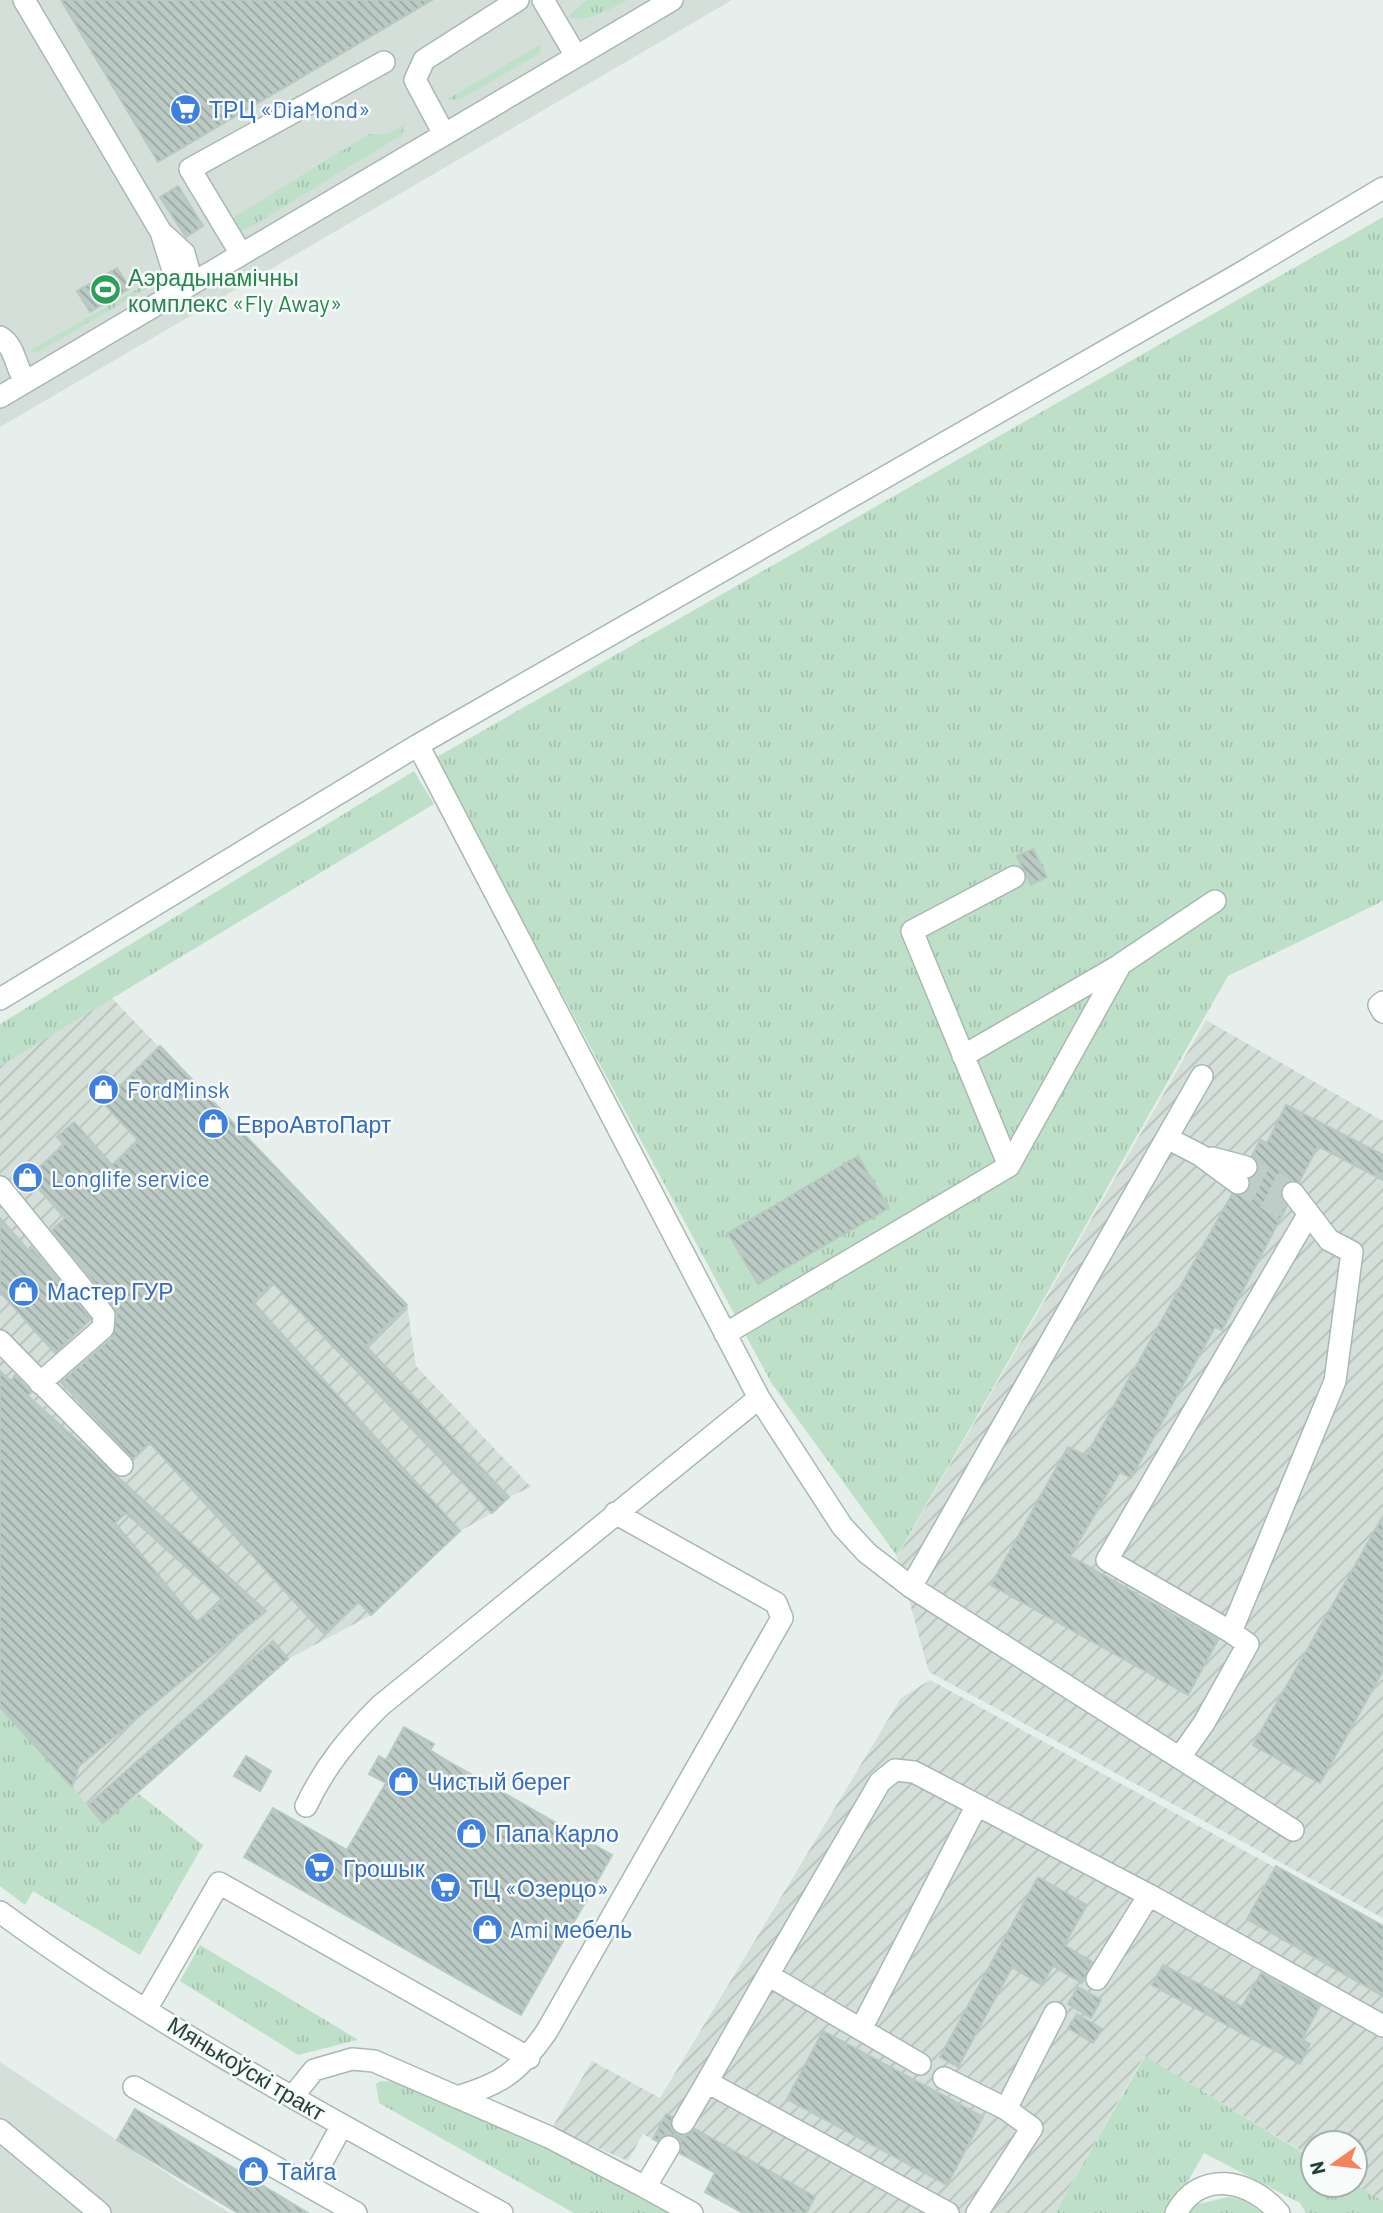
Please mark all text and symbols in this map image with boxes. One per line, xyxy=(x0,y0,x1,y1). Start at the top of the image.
supermarket icon: ТРЦ «DiaMond» xyxy=(169,92,203,126)
place label: ТРЦ «DiaMond» xyxy=(209,95,370,123)
place label: Аэрадынамічны комплекс «Fly Away» xyxy=(128,263,342,317)
sports icon: Аэрадынамічны комплекс «Fly Away» xyxy=(88,273,122,307)
shop icon: FordMinsk xyxy=(87,1072,121,1106)
place label: FordMinsk xyxy=(127,1075,230,1103)
shop icon: ЕвроАвтоПарт xyxy=(196,1107,230,1141)
place label: ЕвроАвтоПарт xyxy=(236,1110,392,1138)
shop icon: Longlife service xyxy=(11,1161,45,1195)
place label: Longlife service xyxy=(51,1164,210,1192)
shop icon: Мастер ГУР xyxy=(7,1274,41,1308)
place label: Мастер ГУР xyxy=(47,1277,174,1305)
shop icon: Чистый берег xyxy=(387,1764,421,1798)
place label: Чистый берег xyxy=(427,1767,571,1795)
shop icon: Папа Карло xyxy=(455,1816,489,1850)
place label: Папа Карло xyxy=(495,1819,619,1847)
supermarket icon: Грошык xyxy=(303,1851,337,1885)
place label: Грошык xyxy=(343,1854,426,1882)
supermarket icon: ТЦ «Озерцо» xyxy=(429,1871,463,1905)
place label: ТЦ «Озерцо» xyxy=(469,1874,609,1902)
shop icon: Ami мебель xyxy=(470,1912,504,1946)
place label: Ami мебель xyxy=(510,1915,632,1943)
street label: Мянькоўскі тракт xyxy=(163,2010,331,2126)
north arrow xyxy=(1299,2129,1369,2199)
shop icon: Тайга xyxy=(237,2154,271,2188)
place label: Тайга xyxy=(277,2157,337,2185)
text: N xyxy=(1304,2159,1330,2177)

